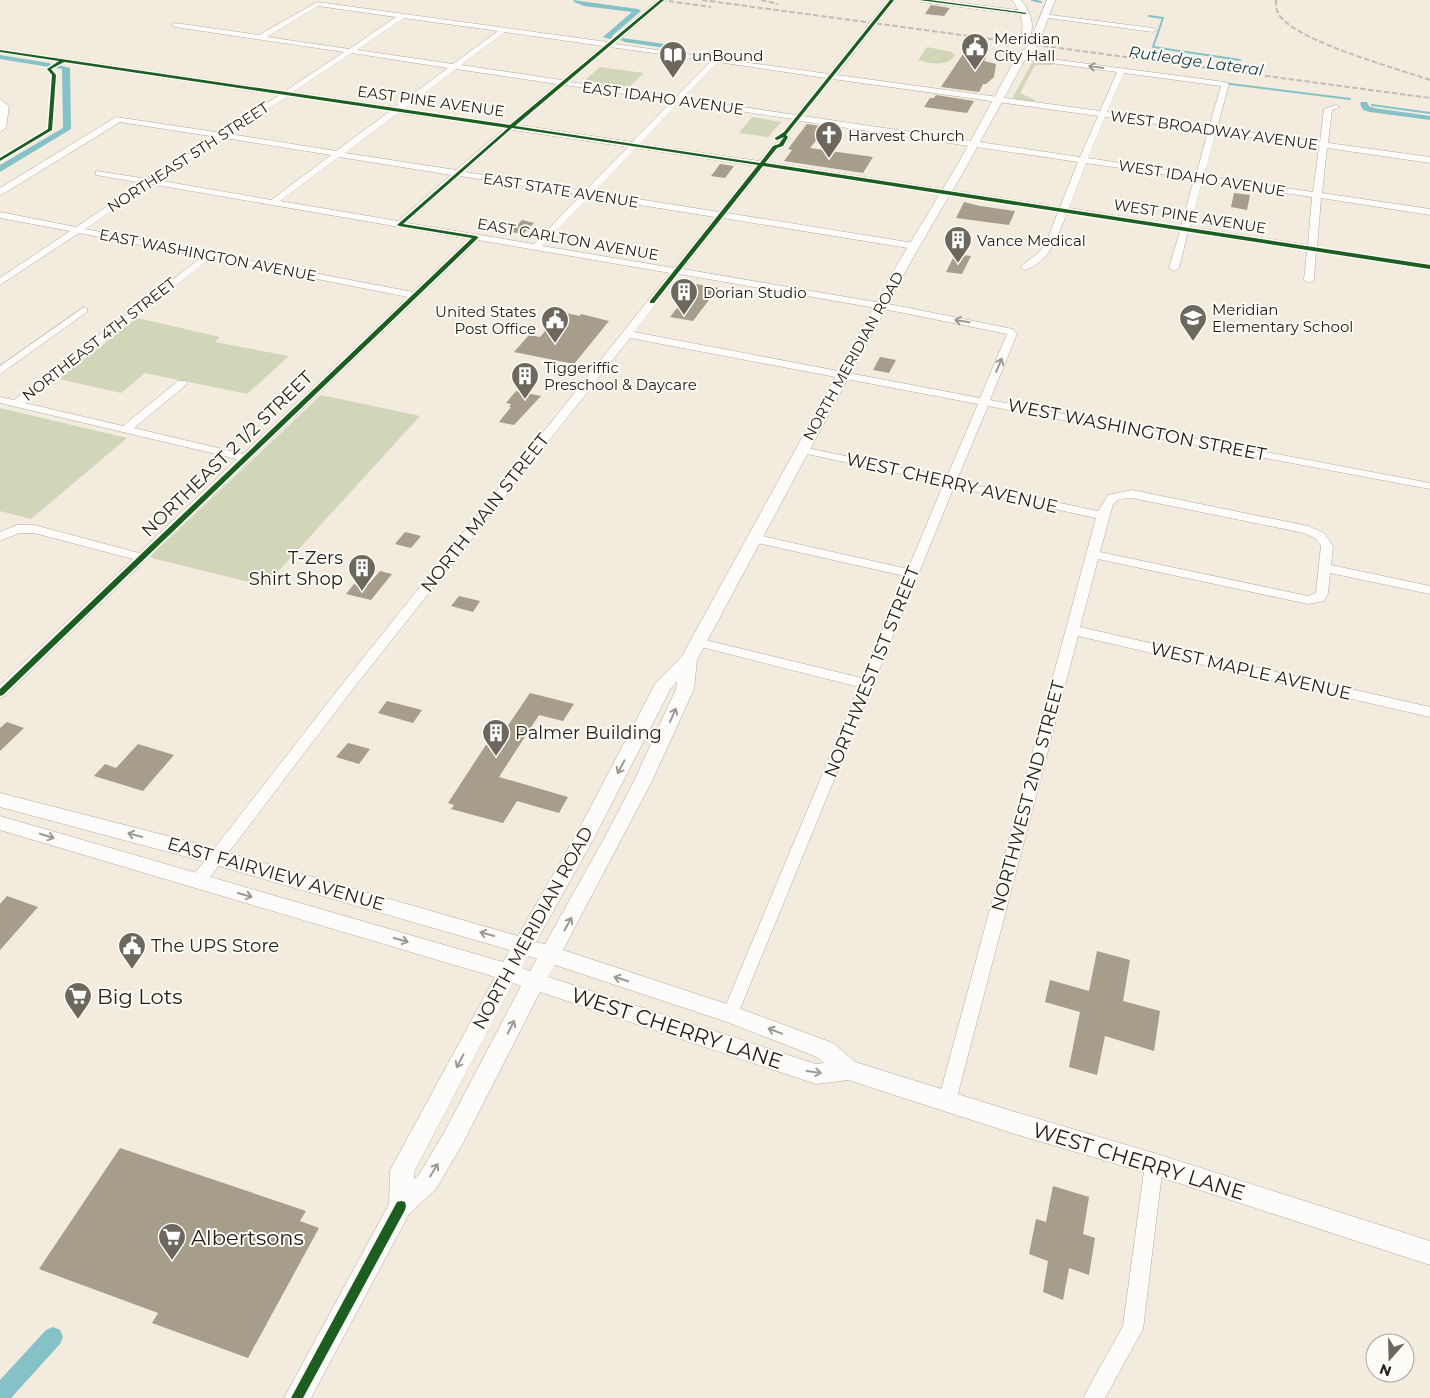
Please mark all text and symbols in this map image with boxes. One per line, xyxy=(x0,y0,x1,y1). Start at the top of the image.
place label: Meridian City Hall xyxy=(994,29,1061,65)
public building icon: Meridian City Hall xyxy=(960,32,990,71)
library icon: unBound xyxy=(658,40,688,79)
water label: Rutledge Lateral xyxy=(1127,42,1265,80)
place label: unBound xyxy=(692,46,763,65)
one-way arrow xyxy=(1089,61,1105,71)
street label: EAST IDAHO AVENUE xyxy=(581,77,745,119)
street label: EAST PINE AVENUE xyxy=(356,81,506,121)
street label: NORTHEAST 5TH STREET xyxy=(104,97,273,216)
street label: WEST BROADWAY AVENUE xyxy=(1109,106,1319,154)
church icon: Harvest Church xyxy=(814,120,844,159)
place label: Harvest Church xyxy=(848,126,965,145)
street label: WEST IDAHO AVENUE xyxy=(1117,155,1287,201)
street label: EAST STATE AVENUE xyxy=(482,168,640,212)
street label: WEST PINE AVENUE xyxy=(1112,195,1268,237)
street label: EAST CARLTON AVENUE xyxy=(476,214,660,264)
street label: EAST WASHINGTON AVENUE xyxy=(98,225,318,285)
building icon: Vance Medical xyxy=(943,225,973,264)
place label: Vance Medical xyxy=(977,231,1086,250)
street label: NORTH MERIDIAN ROAD xyxy=(799,268,907,444)
street label: NORTHEAST 4TH STREET xyxy=(18,273,180,405)
building icon: Dorian Studio xyxy=(669,277,699,316)
place label: Dorian Studio xyxy=(703,283,807,302)
place label: Meridian Elementary School xyxy=(1212,300,1353,336)
place label: United States Post Office xyxy=(435,302,536,338)
school or university icon: Meridian Elementary School xyxy=(1178,303,1208,342)
public building icon: United States Post Office xyxy=(540,305,570,344)
one-way arrow xyxy=(954,316,970,326)
place label: Tiggeriffic Preschool & Daycare xyxy=(544,358,697,394)
one-way arrow xyxy=(994,358,1004,373)
building icon: Tiggeriffic Preschool & Daycare xyxy=(510,361,540,400)
street label: NORTHEAST 2 1/2 STREET xyxy=(137,366,318,542)
street label: WEST WASHINGTON STREET xyxy=(1006,394,1269,466)
street label: NORTH MAIN STREET xyxy=(416,429,554,597)
street label: WEST CHERRY AVENUE xyxy=(844,448,1060,518)
place label: T-Zers Shirt Shop xyxy=(249,547,343,590)
building icon: T-Zers Shirt Shop xyxy=(347,553,377,592)
street label: NORTHWEST 1ST STREET xyxy=(819,562,925,781)
street label: WEST MAPLE AVENUE xyxy=(1148,637,1354,705)
street label: NORTHWEST 2ND STREET xyxy=(987,678,1070,914)
one-way arrow xyxy=(669,708,679,723)
building icon: Palmer Building xyxy=(481,718,511,757)
place label: Palmer Building xyxy=(515,722,662,744)
one-way arrow xyxy=(616,759,625,774)
street label: NORTH MERIDIAN ROAD xyxy=(468,823,598,1033)
one-way arrow xyxy=(127,829,143,839)
one-way arrow xyxy=(39,831,55,841)
street label: EAST FAIRVIEW AVENUE xyxy=(165,832,387,916)
one-way arrow xyxy=(237,890,253,900)
one-way arrow xyxy=(563,916,573,931)
one-way arrow xyxy=(480,929,496,939)
public building icon: The UPS Store xyxy=(117,931,147,970)
place label: The UPS Store xyxy=(151,935,279,957)
one-way arrow xyxy=(393,936,409,946)
one-way arrow xyxy=(614,974,629,983)
supermarket icon: Big Lots xyxy=(63,981,93,1020)
street label: WEST CHERRY LANE xyxy=(568,982,786,1074)
place label: Big Lots xyxy=(97,984,183,1009)
one-way arrow xyxy=(507,1020,516,1035)
one-way arrow xyxy=(768,1026,783,1035)
one-way arrow xyxy=(455,1054,465,1069)
one-way arrow xyxy=(806,1067,822,1077)
street label: WEST CHERRY LANE xyxy=(1030,1117,1248,1205)
one-way arrow xyxy=(430,1163,440,1178)
supermarket icon: Albertsons xyxy=(157,1222,187,1261)
place label: Albertsons xyxy=(191,1225,304,1250)
north arrow xyxy=(1365,1333,1415,1383)
text: N xyxy=(1377,1360,1394,1381)

